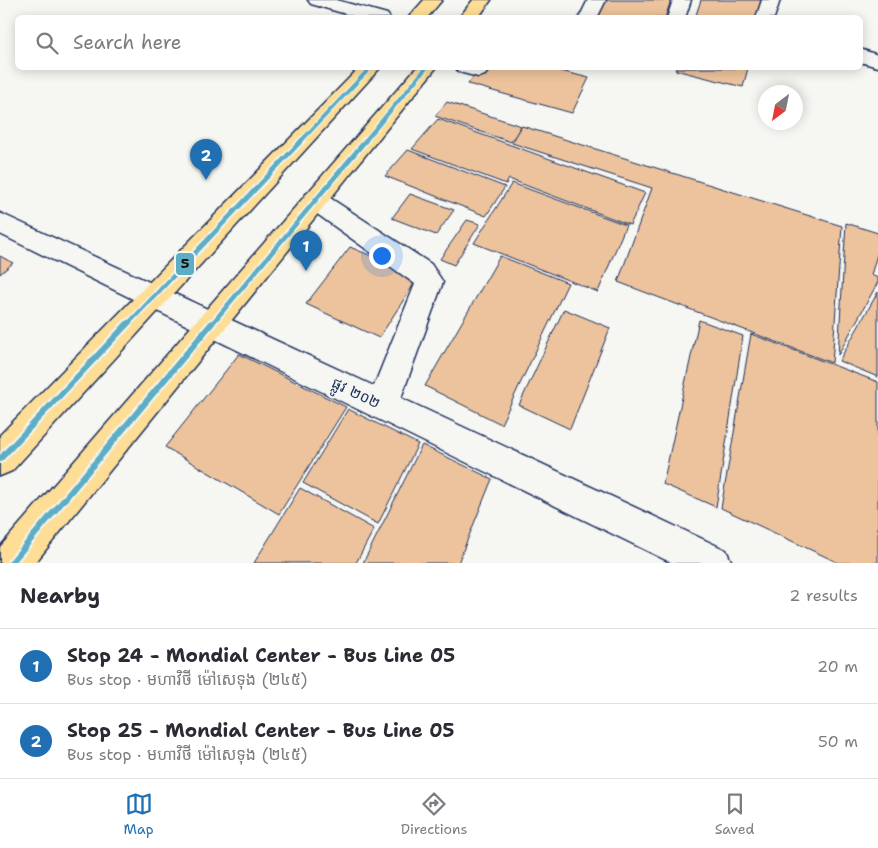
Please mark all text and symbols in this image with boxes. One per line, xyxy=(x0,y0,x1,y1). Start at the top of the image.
search box xyxy=(15,15,863,70)
icon: search xyxy=(33,29,61,57)
text: Search here xyxy=(73,30,182,55)
north arrow xyxy=(758,85,803,130)
pin: 2 xyxy=(190,139,222,180)
pin: 1 xyxy=(290,230,322,271)
your location xyxy=(369,243,395,269)
line badge: 5 xyxy=(175,252,195,276)
text: 5 xyxy=(181,254,190,272)
street label: ផ្លូវ ២០២ xyxy=(327,373,384,416)
text: Nearby xyxy=(20,582,100,610)
text: 2 results xyxy=(789,585,858,606)
text: Stop 24 - Mondial Center - Bus Line 05 xyxy=(67,643,455,668)
text: 1 xyxy=(32,656,40,677)
text: 20 m xyxy=(817,656,858,677)
text: Bus stop · មហាវិថី ម៉ៅសេទុង (២៤៥) xyxy=(67,669,307,690)
text: Stop 25 - Mondial Center - Bus Line 05 xyxy=(67,718,454,743)
text: 2 xyxy=(30,731,42,752)
text: 50 m xyxy=(818,731,858,752)
text: Bus stop · មហាវិថី ម៉ៅសេទុង (២៤៥) xyxy=(67,744,307,765)
tab: Map xyxy=(124,790,154,838)
tab: Directions xyxy=(401,790,467,838)
tab: Saved xyxy=(715,790,754,838)

